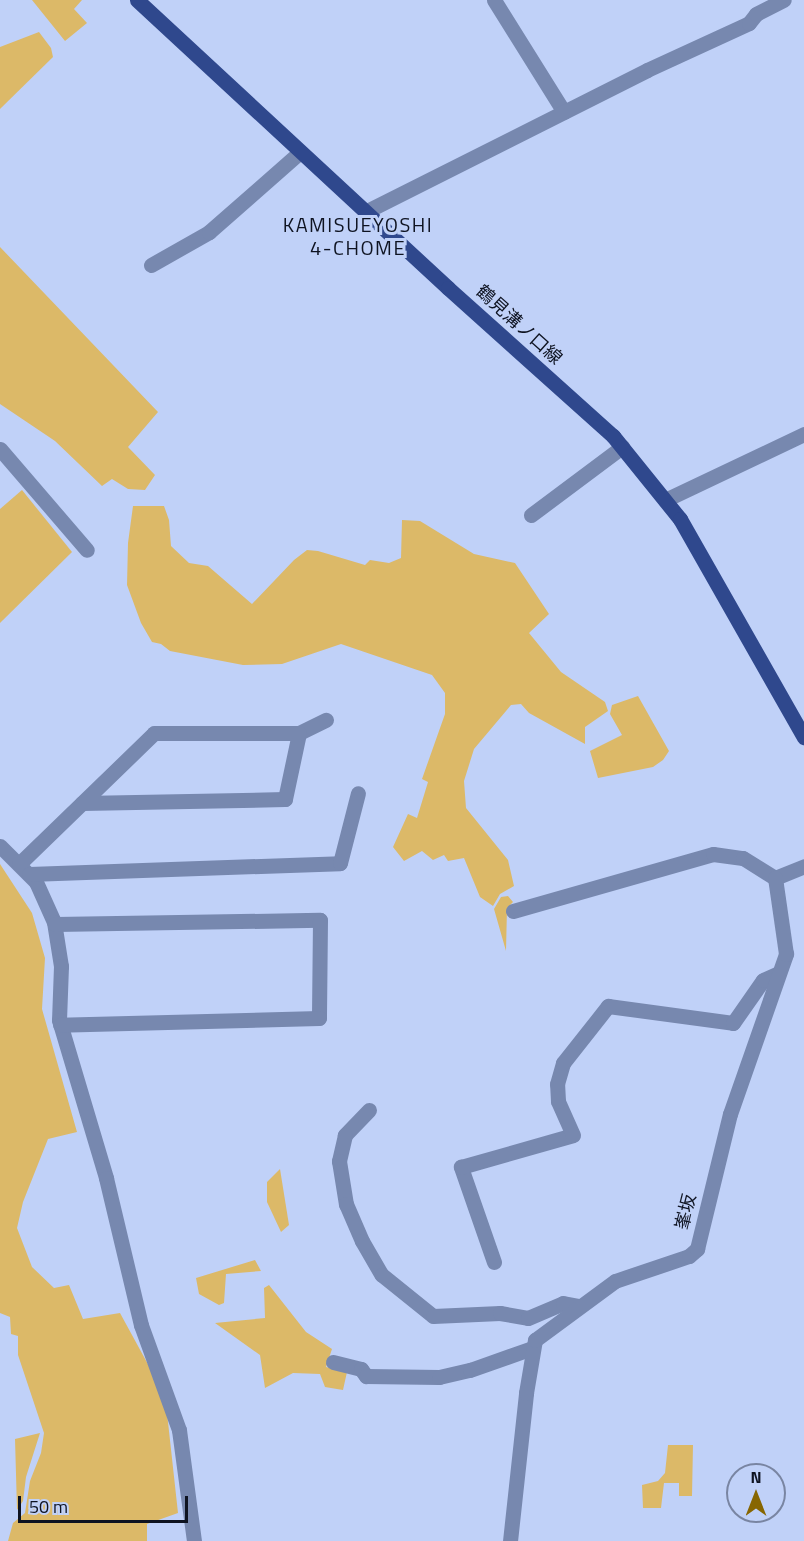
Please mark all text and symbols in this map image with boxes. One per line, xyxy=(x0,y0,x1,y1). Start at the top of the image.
district label: KAMISUEYOSHI 4-CHOME xyxy=(283,212,433,259)
street label: 鶴見溝ノ口線 xyxy=(472,281,566,369)
street label: 峯坂 xyxy=(671,1192,701,1232)
north arrow xyxy=(726,1463,786,1523)
text: N xyxy=(750,1465,762,1489)
scale bar xyxy=(21,1484,190,1522)
text: 50 m xyxy=(29,1493,68,1520)

